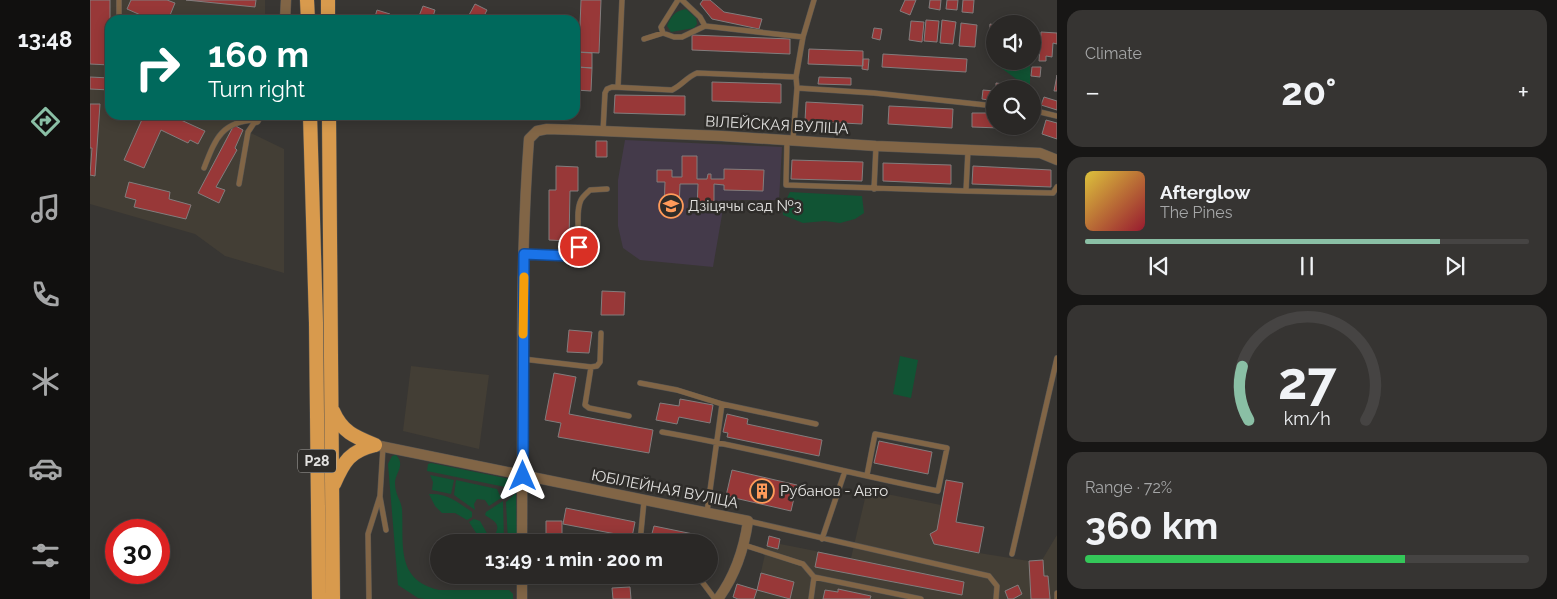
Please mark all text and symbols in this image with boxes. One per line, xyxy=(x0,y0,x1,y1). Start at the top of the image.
map controls xyxy=(986,15,1041,135)
button: sound xyxy=(986,15,1041,70)
text: 13:48 xyxy=(18,26,72,52)
text: 160 m xyxy=(208,34,309,75)
icon: right xyxy=(125,35,190,100)
text: Climate xyxy=(1085,44,1142,63)
text: 20° xyxy=(1281,69,1336,114)
text: Turn right xyxy=(208,76,305,102)
text: − xyxy=(1085,76,1100,109)
text: + xyxy=(1517,76,1529,109)
button: search xyxy=(986,80,1041,135)
icon: directions xyxy=(28,104,63,139)
street label: ВІЛЕЙСКАЯ ВУЛІЦА xyxy=(705,112,849,138)
text: Afterglow xyxy=(1160,181,1250,203)
icon: music xyxy=(28,191,63,226)
school or university icon: Дзіцячы сад №3 xyxy=(658,193,684,219)
place label: Дзіцячы сад №3 xyxy=(688,197,802,215)
text: The Pines xyxy=(1160,203,1232,222)
pin xyxy=(558,226,600,268)
icon: arrive xyxy=(565,233,593,261)
icon: previous xyxy=(1145,252,1173,280)
icon: pause xyxy=(1293,252,1321,280)
icon: next xyxy=(1441,252,1469,280)
icon: phone xyxy=(28,277,63,312)
text: 27 xyxy=(1278,350,1337,411)
icon: climate xyxy=(28,364,63,399)
text: km/h xyxy=(1283,408,1331,429)
position arrow xyxy=(496,449,548,501)
road number: Р28 xyxy=(298,450,336,472)
icon: car xyxy=(28,451,63,486)
street label: ЮБІЛЕЙНАЯ ВУЛІЦА xyxy=(590,466,740,512)
building icon: Рубанов - Авто xyxy=(749,478,775,504)
text: Range · 72% xyxy=(1085,478,1172,497)
place label: Рубанов - Авто xyxy=(780,482,888,500)
text: 360 km xyxy=(1085,503,1218,548)
speed limit sign: 30 xyxy=(105,519,170,584)
icon: filters xyxy=(28,538,63,573)
text: 13:49 · 1 min · 200 m xyxy=(485,548,663,570)

